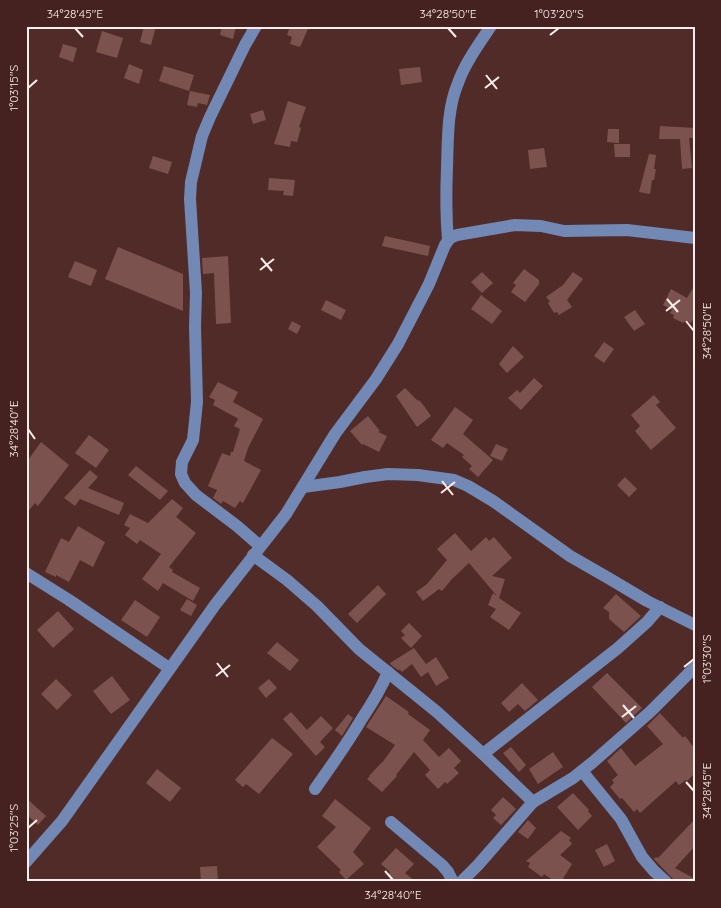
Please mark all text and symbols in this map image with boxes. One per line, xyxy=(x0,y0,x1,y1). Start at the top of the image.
text: 34°28'45"E xyxy=(47,6,103,21)
text: 34°28'50"E xyxy=(419,6,477,21)
text: 1°03'20"S xyxy=(534,6,584,21)
text: 1°03'15"S xyxy=(6,65,21,111)
text: 34°28'50"E xyxy=(699,302,714,360)
text: 34°28'40"E xyxy=(6,400,21,457)
text: 1°03'30"S xyxy=(699,634,714,683)
text: 34°28'45"E xyxy=(699,763,714,819)
text: 1°03'25"S xyxy=(6,803,21,852)
text: 34°28'40"E xyxy=(365,887,422,902)

